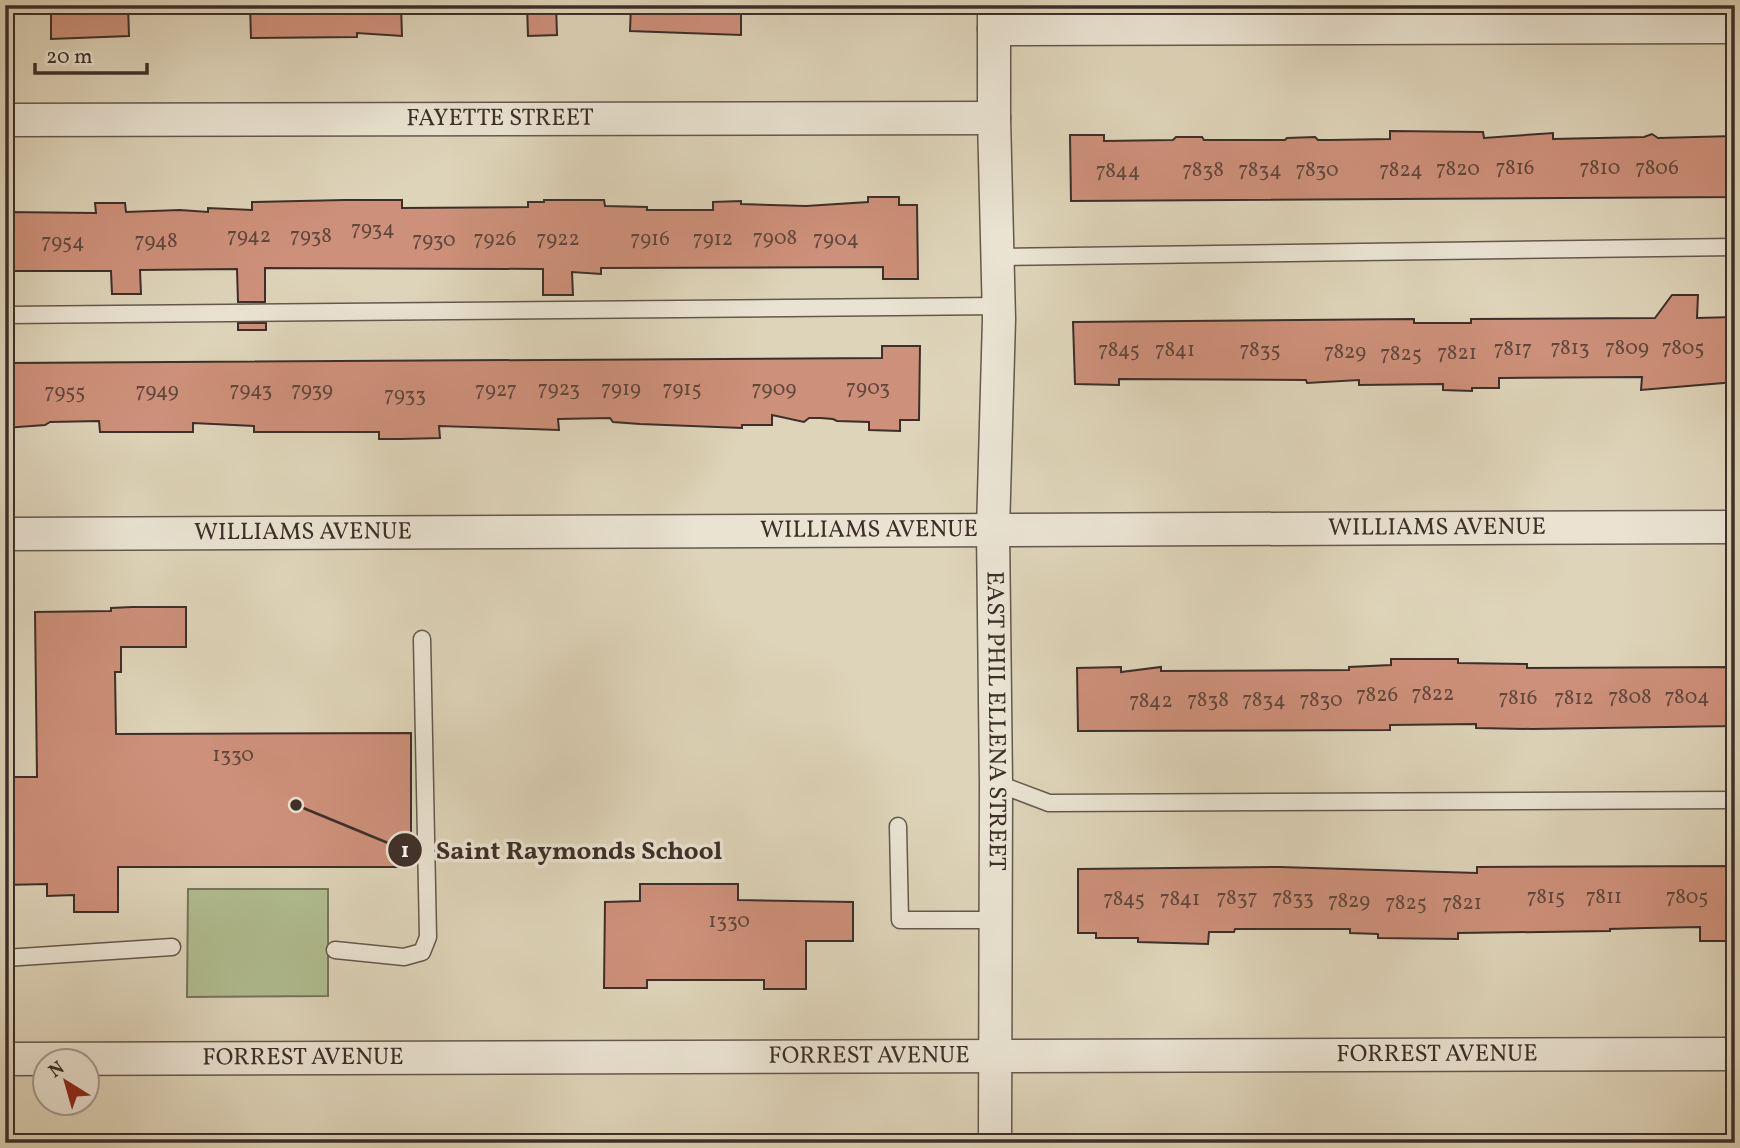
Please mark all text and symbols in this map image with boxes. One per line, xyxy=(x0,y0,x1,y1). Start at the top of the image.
scale bar xyxy=(35,32,147,76)
text: 20 m xyxy=(46,43,92,72)
street label: FAYETTE STREET xyxy=(406,102,594,136)
house number: 7816 xyxy=(1496,154,1535,183)
house number: 7810 xyxy=(1580,154,1621,183)
house number: 7806 xyxy=(1635,154,1679,183)
house number: 7820 xyxy=(1436,155,1480,184)
house number: 7838 xyxy=(1182,156,1224,185)
house number: 7834 xyxy=(1238,156,1282,185)
house number: 7830 xyxy=(1295,156,1339,185)
house number: 7824 xyxy=(1379,156,1423,185)
house number: 7844 xyxy=(1096,157,1140,186)
house number: 7934 xyxy=(351,215,395,244)
house number: 7942 xyxy=(227,222,271,251)
house number: 7938 xyxy=(290,222,332,251)
house number: 7908 xyxy=(753,224,797,253)
house number: 7926 xyxy=(474,225,516,254)
house number: 7922 xyxy=(536,225,580,254)
house number: 7916 xyxy=(630,225,670,254)
house number: 7912 xyxy=(693,225,733,254)
house number: 7904 xyxy=(813,225,859,254)
house number: 7930 xyxy=(412,226,456,255)
house number: 7948 xyxy=(134,227,178,256)
house number: 7954 xyxy=(41,228,85,257)
house number: 7813 xyxy=(1550,334,1590,363)
house number: 7809 xyxy=(1605,334,1649,363)
house number: 7805 xyxy=(1662,334,1704,363)
house number: 7817 xyxy=(1494,335,1532,364)
house number: 7845 xyxy=(1098,336,1140,365)
house number: 7841 xyxy=(1155,336,1195,365)
house number: 7835 xyxy=(1239,336,1281,365)
house number: 7829 xyxy=(1324,338,1366,367)
house number: 7821 xyxy=(1437,339,1477,368)
house number: 7825 xyxy=(1380,340,1422,369)
house number: 7903 xyxy=(846,374,890,403)
house number: 7923 xyxy=(538,375,580,404)
house number: 7919 xyxy=(601,375,641,404)
house number: 7915 xyxy=(662,375,702,404)
house number: 7909 xyxy=(751,375,797,404)
house number: 7943 xyxy=(230,376,272,405)
house number: 7939 xyxy=(291,376,333,405)
house number: 7927 xyxy=(475,376,517,405)
house number: 7949 xyxy=(135,377,179,406)
house number: 7955 xyxy=(45,378,85,407)
house number: 7933 xyxy=(384,381,426,410)
street label: WILLIAMS AVENUE xyxy=(1328,511,1546,546)
street label: WILLIAMS AVENUE xyxy=(760,513,978,548)
street label: WILLIAMS AVENUE xyxy=(194,515,412,550)
street label: EAST PHIL ELLENA STREET xyxy=(976,571,1013,871)
house number: 7822 xyxy=(1412,680,1454,709)
house number: 7826 xyxy=(1356,681,1398,710)
house number: 7808 xyxy=(1608,683,1652,712)
house number: 7804 xyxy=(1665,683,1709,712)
house number: 7816 xyxy=(1499,684,1538,713)
house number: 7812 xyxy=(1554,684,1594,713)
house number: 7838 xyxy=(1187,686,1229,715)
house number: 7834 xyxy=(1242,686,1286,715)
house number: 7830 xyxy=(1299,686,1343,715)
house number: 7842 xyxy=(1129,687,1173,716)
house number: 1330 xyxy=(212,741,254,770)
callout: Saint Raymonds School xyxy=(387,827,737,874)
text: Saint Raymonds School xyxy=(436,834,722,870)
text: 1 xyxy=(401,837,409,866)
house number: 7815 xyxy=(1527,883,1565,912)
house number: 7811 xyxy=(1586,883,1622,912)
house number: 7805 xyxy=(1666,883,1708,912)
house number: 7837 xyxy=(1216,884,1258,913)
house number: 7833 xyxy=(1272,884,1314,913)
house number: 7845 xyxy=(1103,885,1145,914)
house number: 7841 xyxy=(1160,885,1200,914)
house number: 7829 xyxy=(1328,887,1370,916)
house number: 7825 xyxy=(1385,889,1427,918)
house number: 7821 xyxy=(1442,889,1482,918)
house number: 1330 xyxy=(708,907,750,936)
street label: FORREST AVENUE xyxy=(1336,1038,1538,1072)
street label: FORREST AVENUE xyxy=(768,1039,970,1074)
street label: FORREST AVENUE xyxy=(202,1041,404,1075)
north arrow xyxy=(32,1046,102,1116)
text: N xyxy=(44,1055,70,1085)

